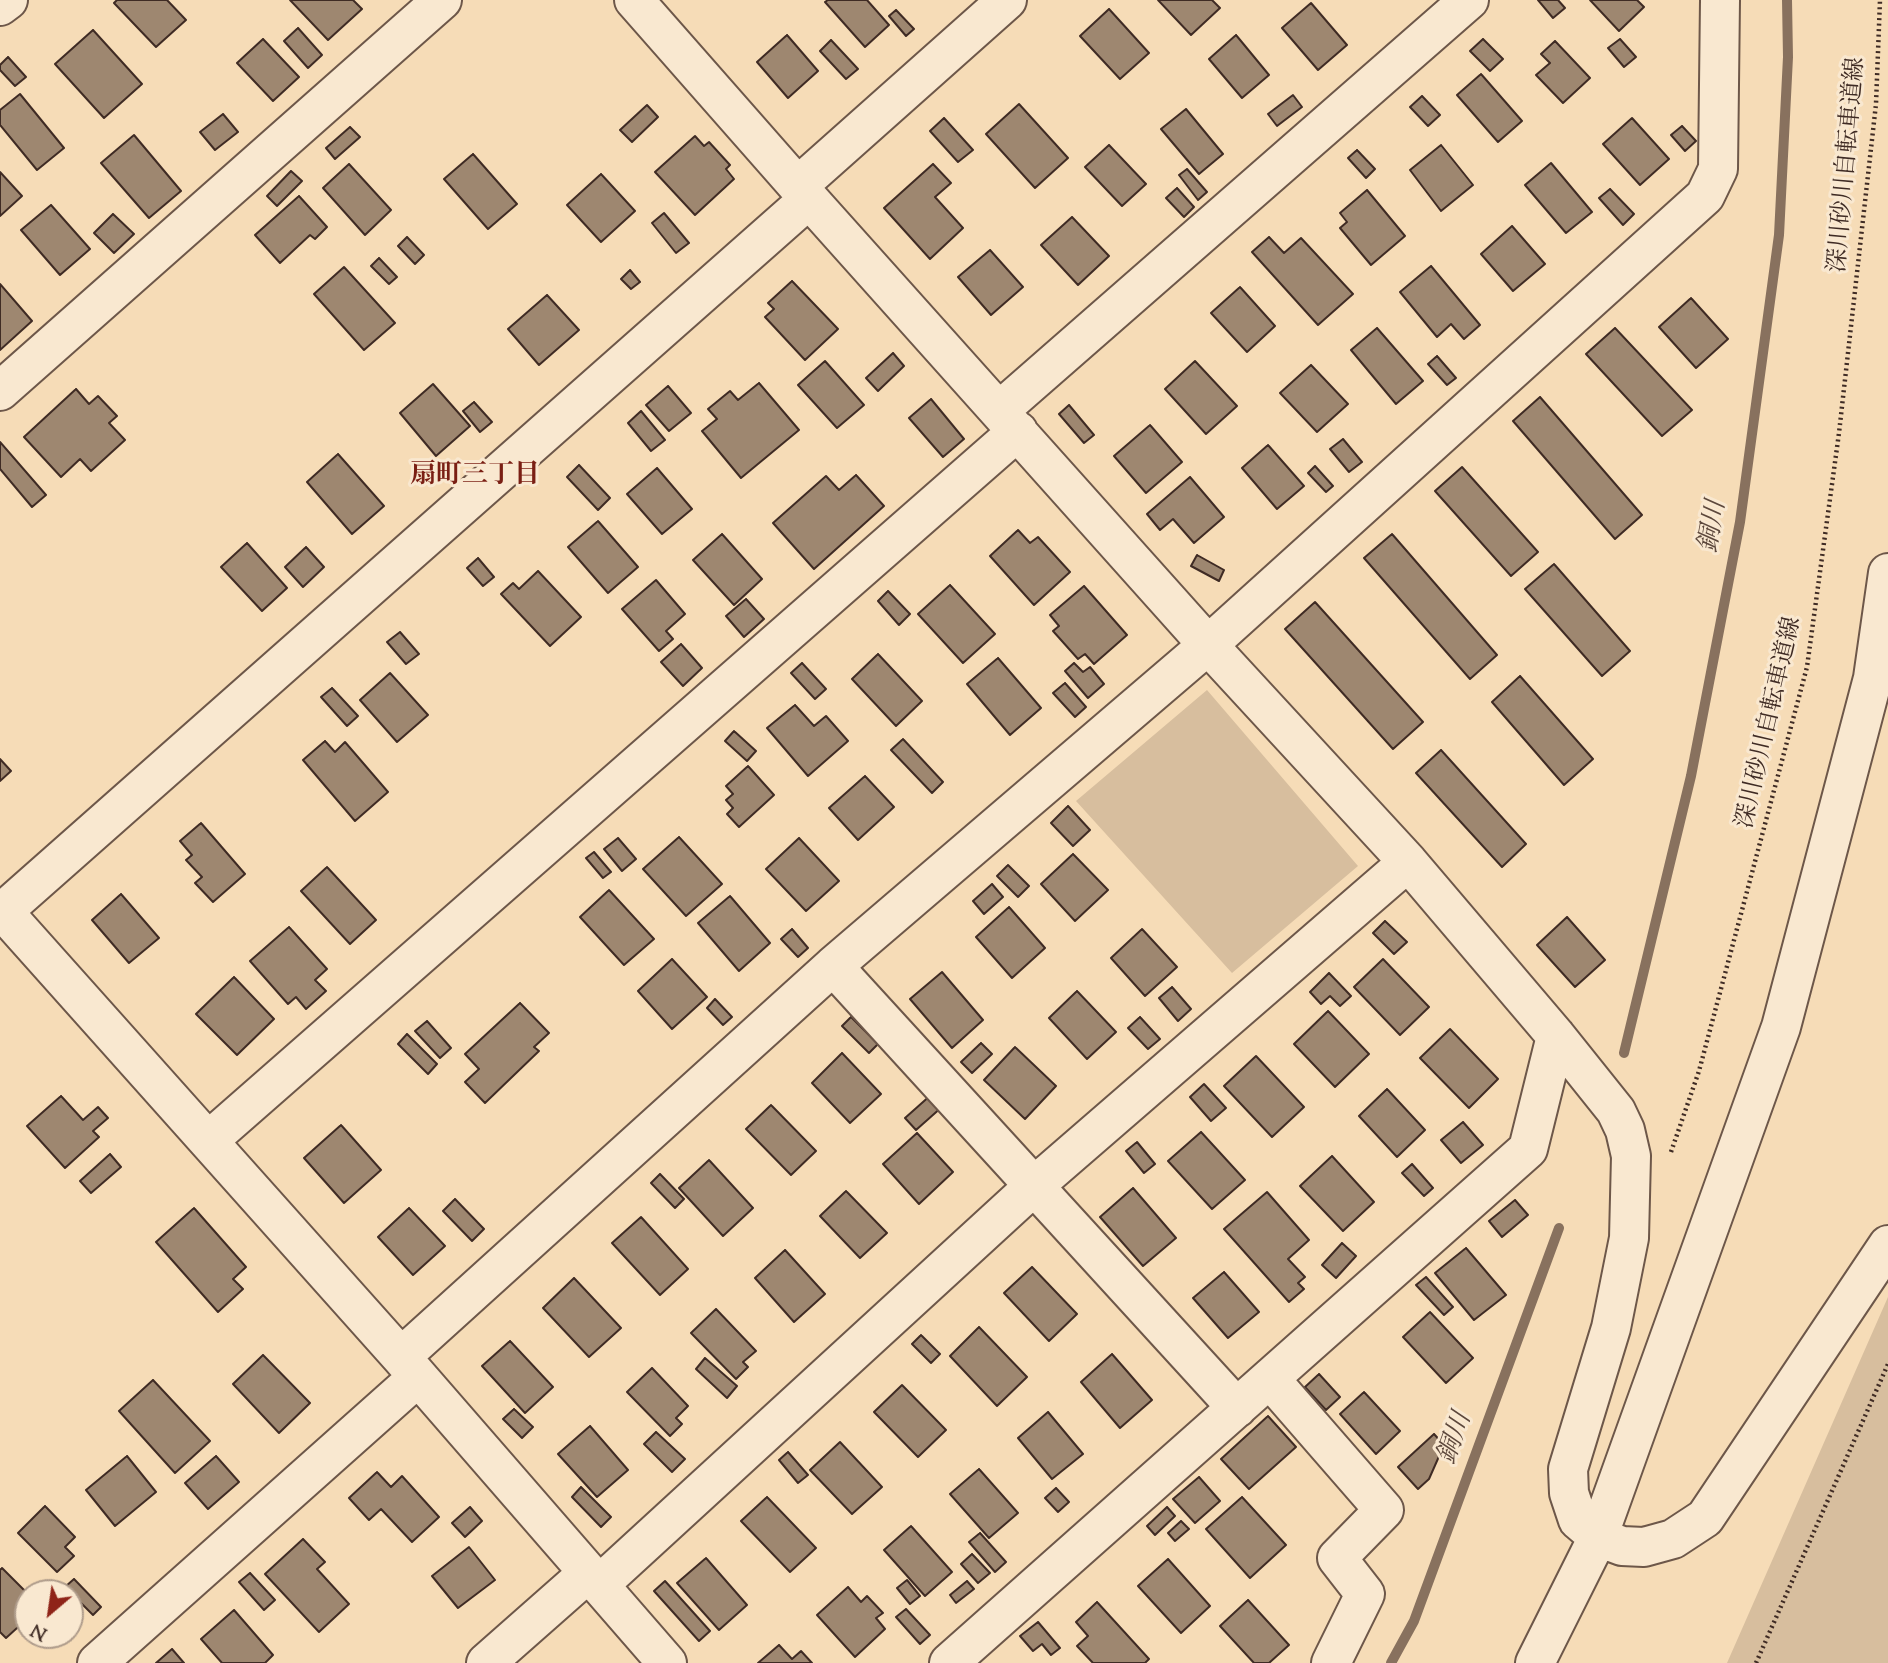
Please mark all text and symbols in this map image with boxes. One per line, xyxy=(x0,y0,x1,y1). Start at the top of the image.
street label: 深川砂川自転車道線 xyxy=(1825,56,1873,274)
district label: 扇町三丁目 xyxy=(410,462,540,494)
water label: 銅川 xyxy=(1695,499,1735,555)
street label: 深川砂川自転車道線 xyxy=(1733,615,1809,831)
water label: 銅川 xyxy=(1433,1409,1481,1469)
north arrow xyxy=(14,1579,84,1649)
text: N xyxy=(26,1616,53,1647)

